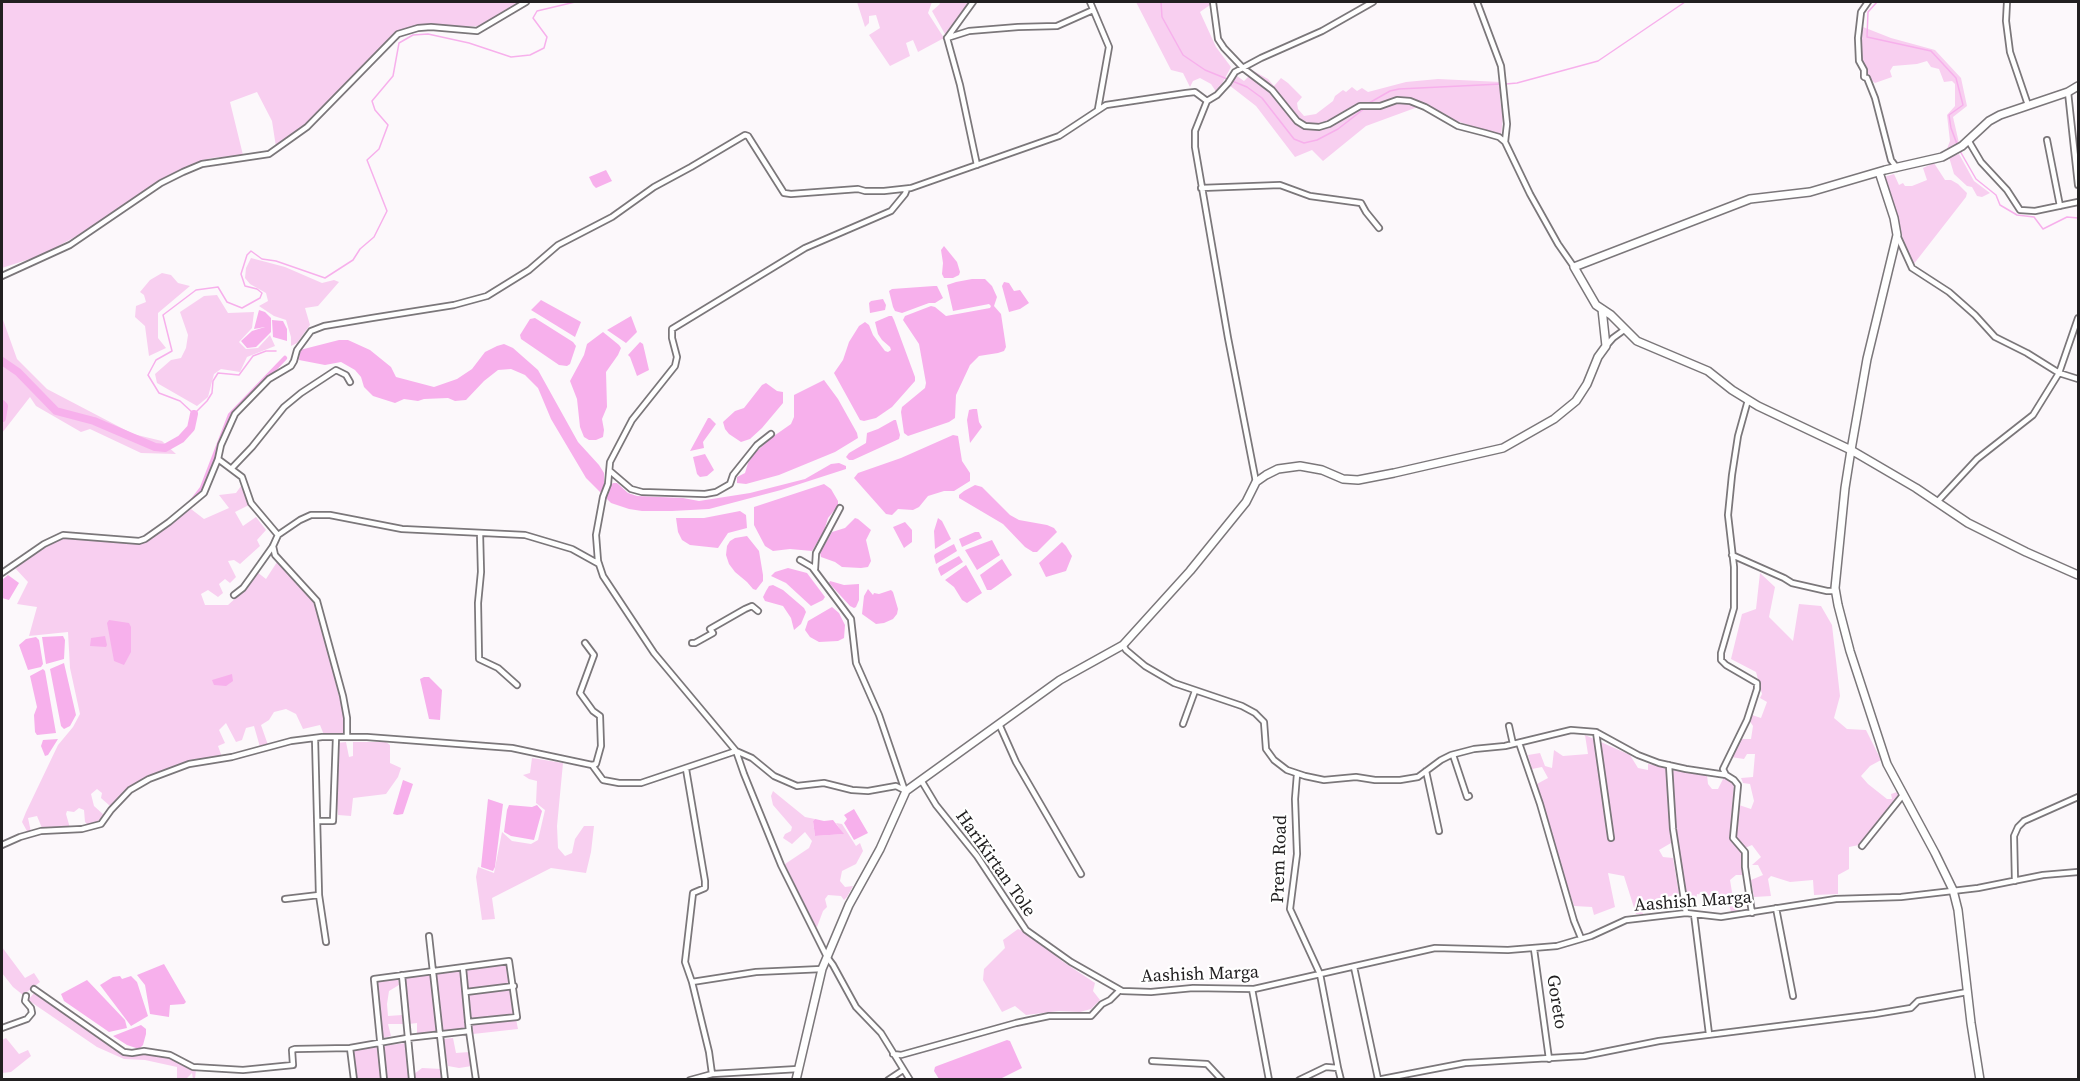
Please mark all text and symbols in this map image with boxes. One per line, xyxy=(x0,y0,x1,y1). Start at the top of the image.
street label: HariKirtan Tole xyxy=(950,807,1040,921)
street label: Prem Road xyxy=(1268,815,1292,903)
street label: Aashish Marga xyxy=(1633,887,1753,917)
street label: Aashish Marga xyxy=(1141,962,1259,988)
street label: Goreto xyxy=(1541,973,1571,1031)

